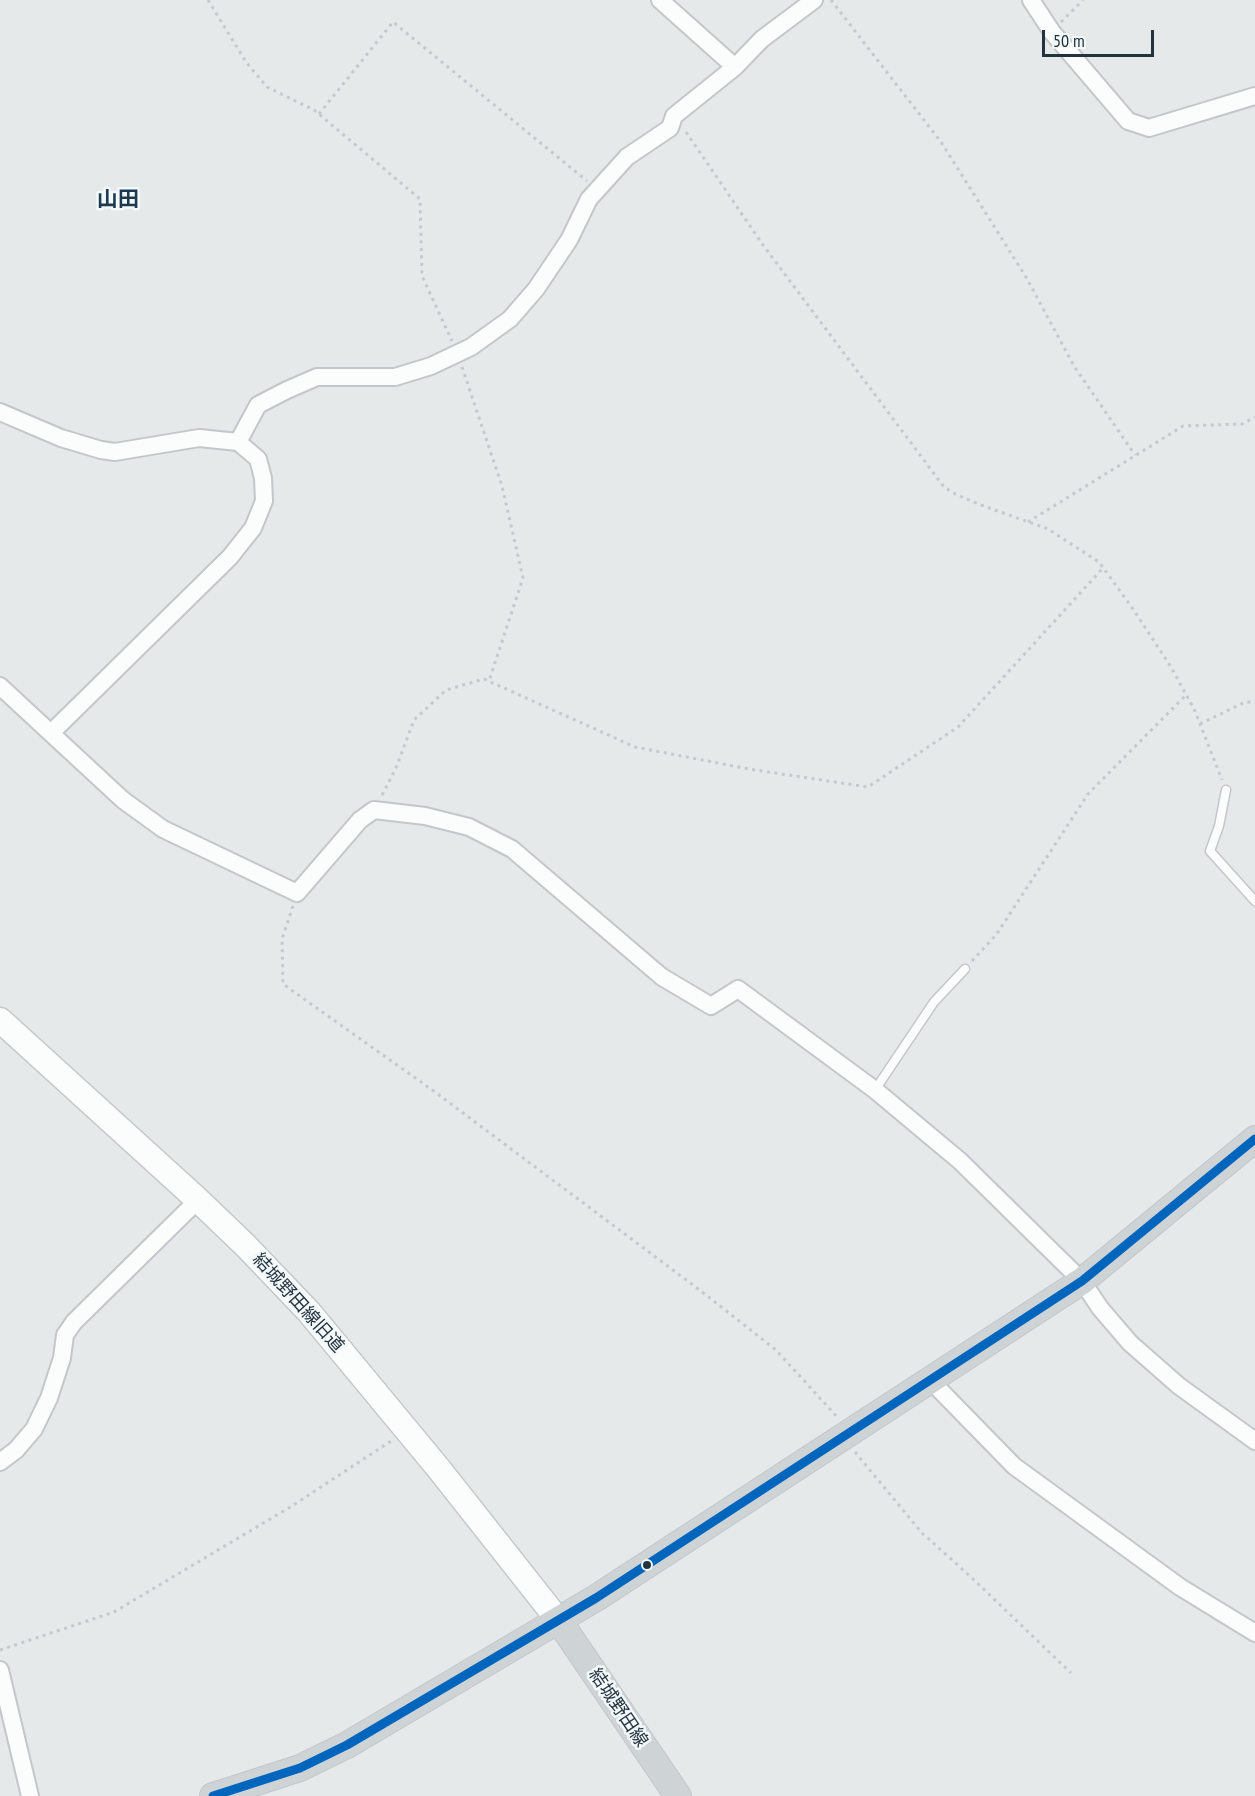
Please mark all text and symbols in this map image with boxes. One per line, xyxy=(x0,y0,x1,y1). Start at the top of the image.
scale bar xyxy=(1045,18,1158,56)
text: 50 m xyxy=(1053,29,1085,52)
district label: 山田 xyxy=(97,187,139,213)
street label: 結城野田線旧道 xyxy=(248,1249,348,1357)
unlabelled marker xyxy=(641,1559,653,1571)
street label: 結城野田線 xyxy=(584,1665,652,1751)

